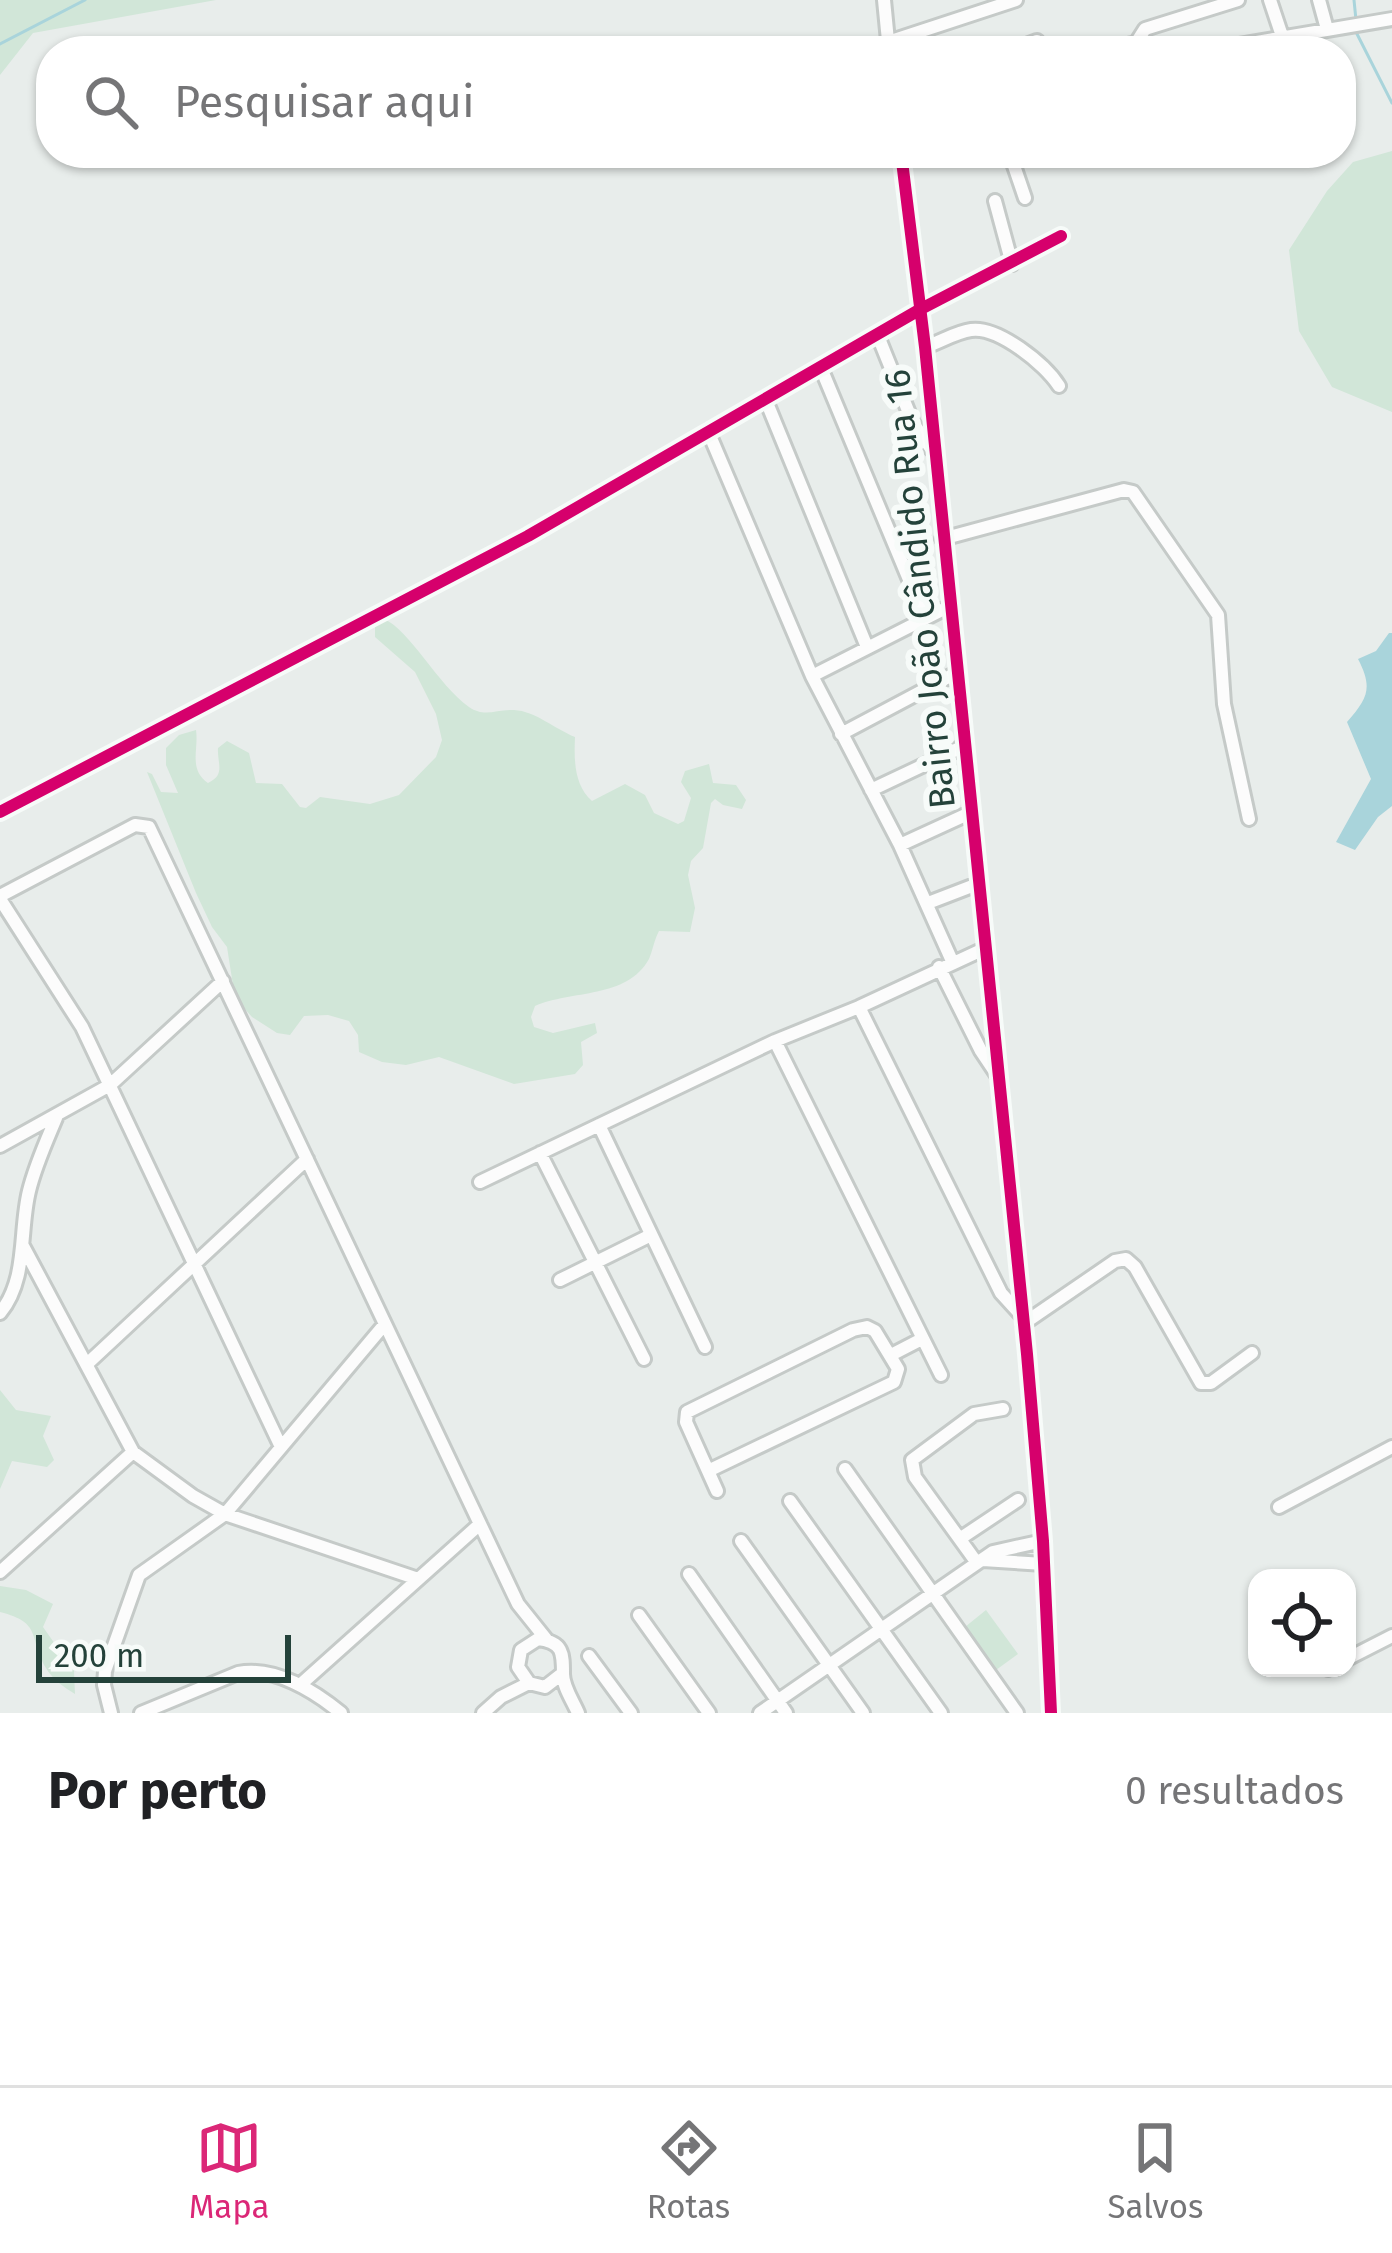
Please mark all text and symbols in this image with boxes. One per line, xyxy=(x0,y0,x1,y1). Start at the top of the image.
search box xyxy=(36,36,1356,168)
icon: search xyxy=(78,69,144,135)
text: Pesquisar aqui xyxy=(174,75,475,129)
street label: Bairro João Cândido Rua 16 xyxy=(875,367,965,811)
map controls xyxy=(1248,1569,1356,1677)
button: locate xyxy=(1248,1569,1356,1677)
scale bar xyxy=(36,1629,291,1682)
text: 200 m xyxy=(54,1636,144,1676)
text: Por perto xyxy=(48,1760,267,1822)
text: 0 resultados xyxy=(1125,1768,1344,1814)
tab: Mapa xyxy=(189,2115,270,2227)
tab: Rotas xyxy=(647,2115,730,2227)
tab: Salvos xyxy=(1108,2115,1203,2227)

